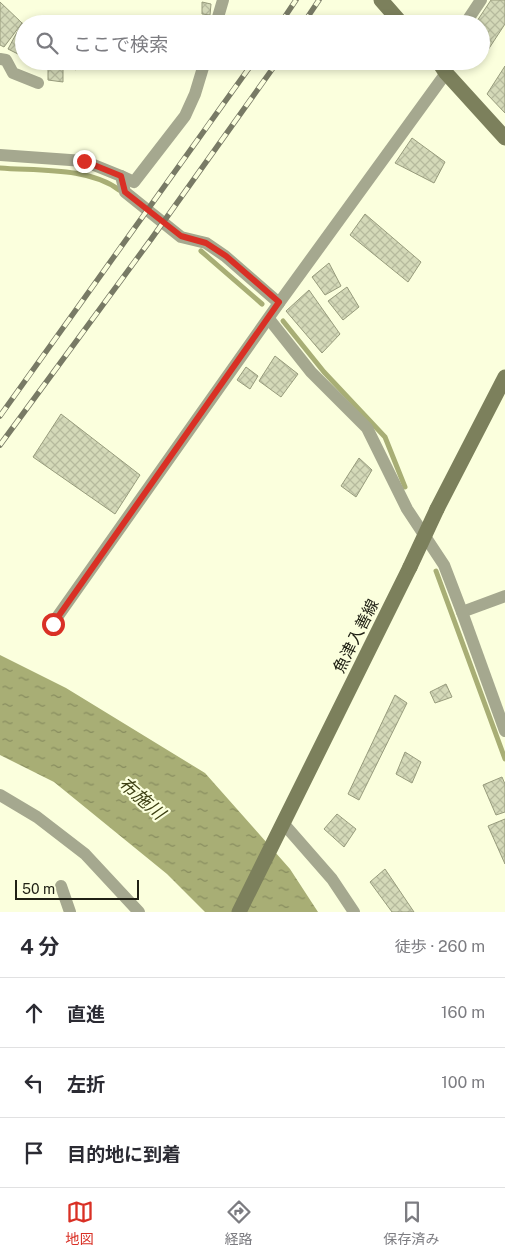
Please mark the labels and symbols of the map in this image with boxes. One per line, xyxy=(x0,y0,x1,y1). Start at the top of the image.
route end xyxy=(73,150,96,173)
street label: 魚津入善線 xyxy=(329,596,383,676)
route start xyxy=(42,613,65,636)
water label: 布施川 xyxy=(115,772,171,825)
scale bar xyxy=(15,877,139,900)

